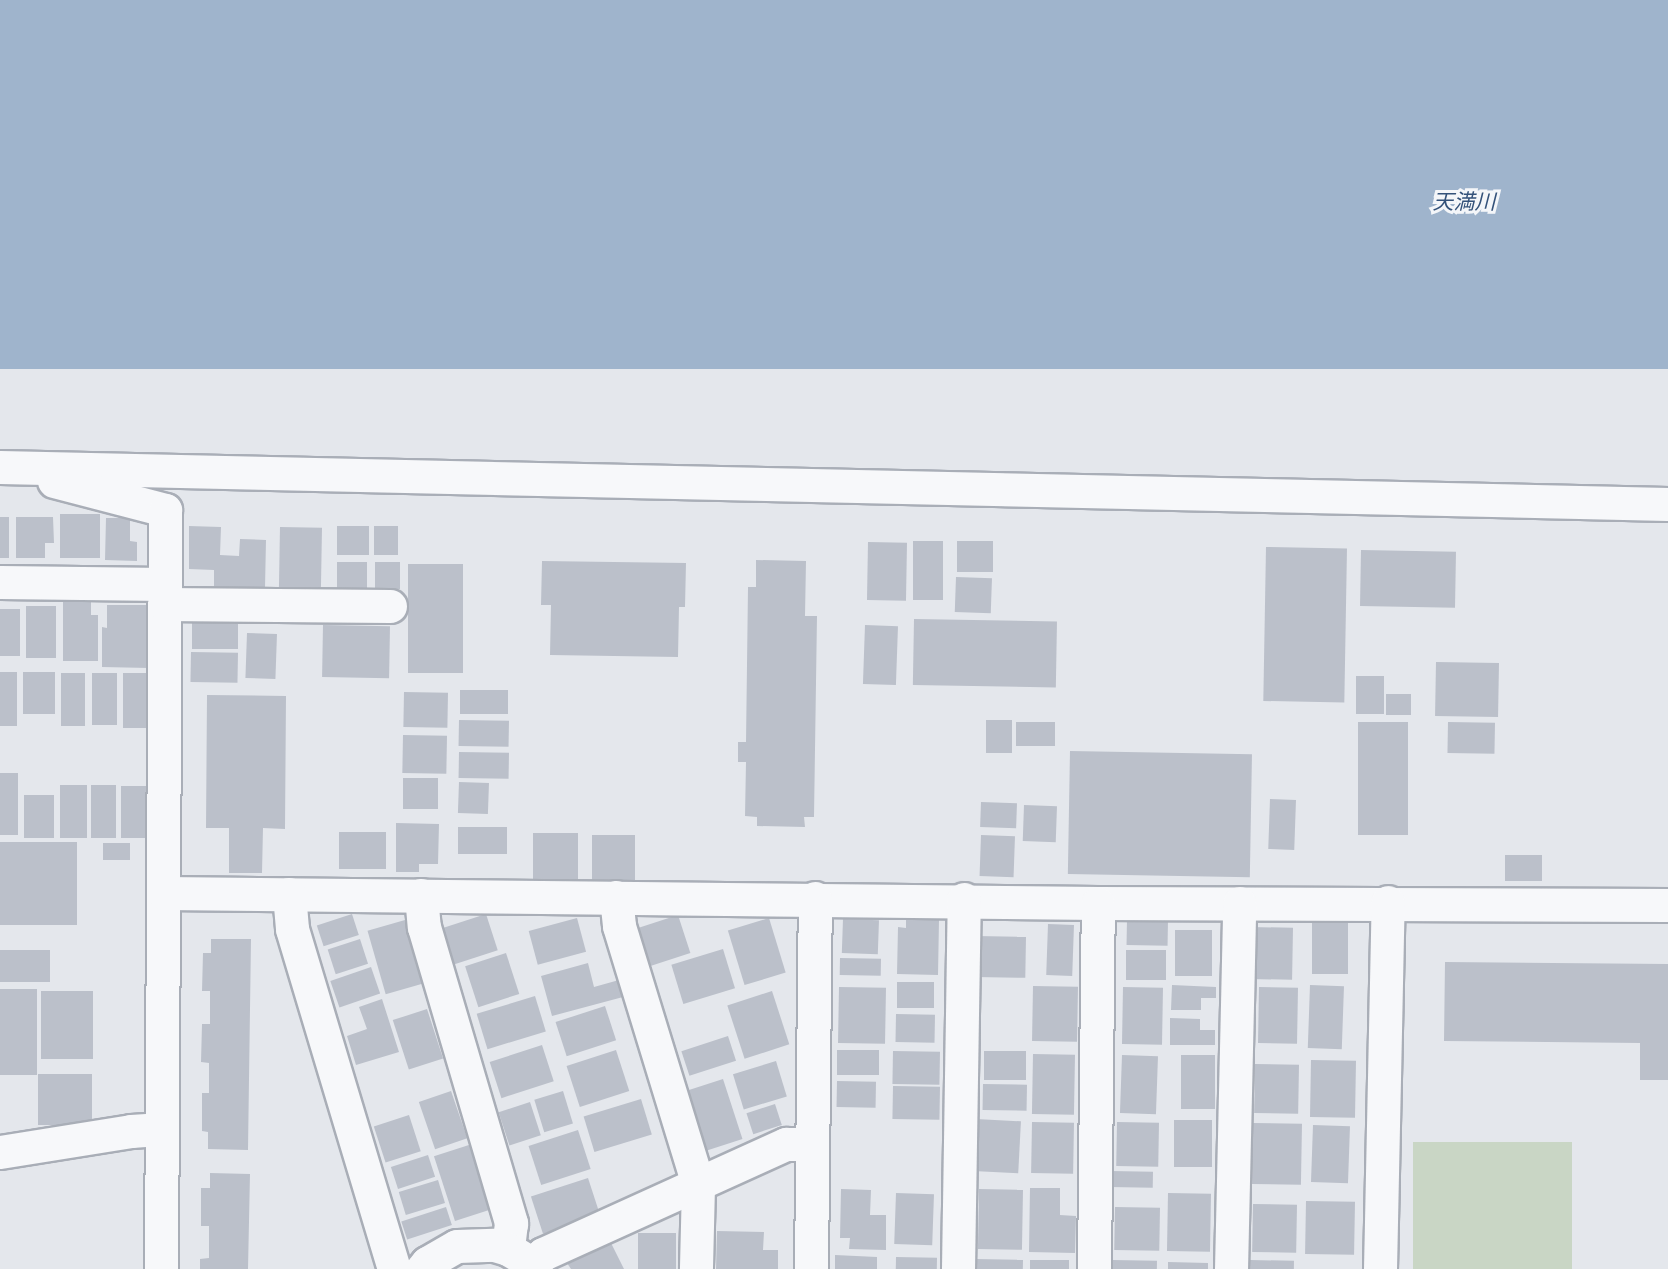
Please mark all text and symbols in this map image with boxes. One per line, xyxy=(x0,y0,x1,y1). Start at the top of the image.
water label: 天満川 xyxy=(1433,188,1495,214)

